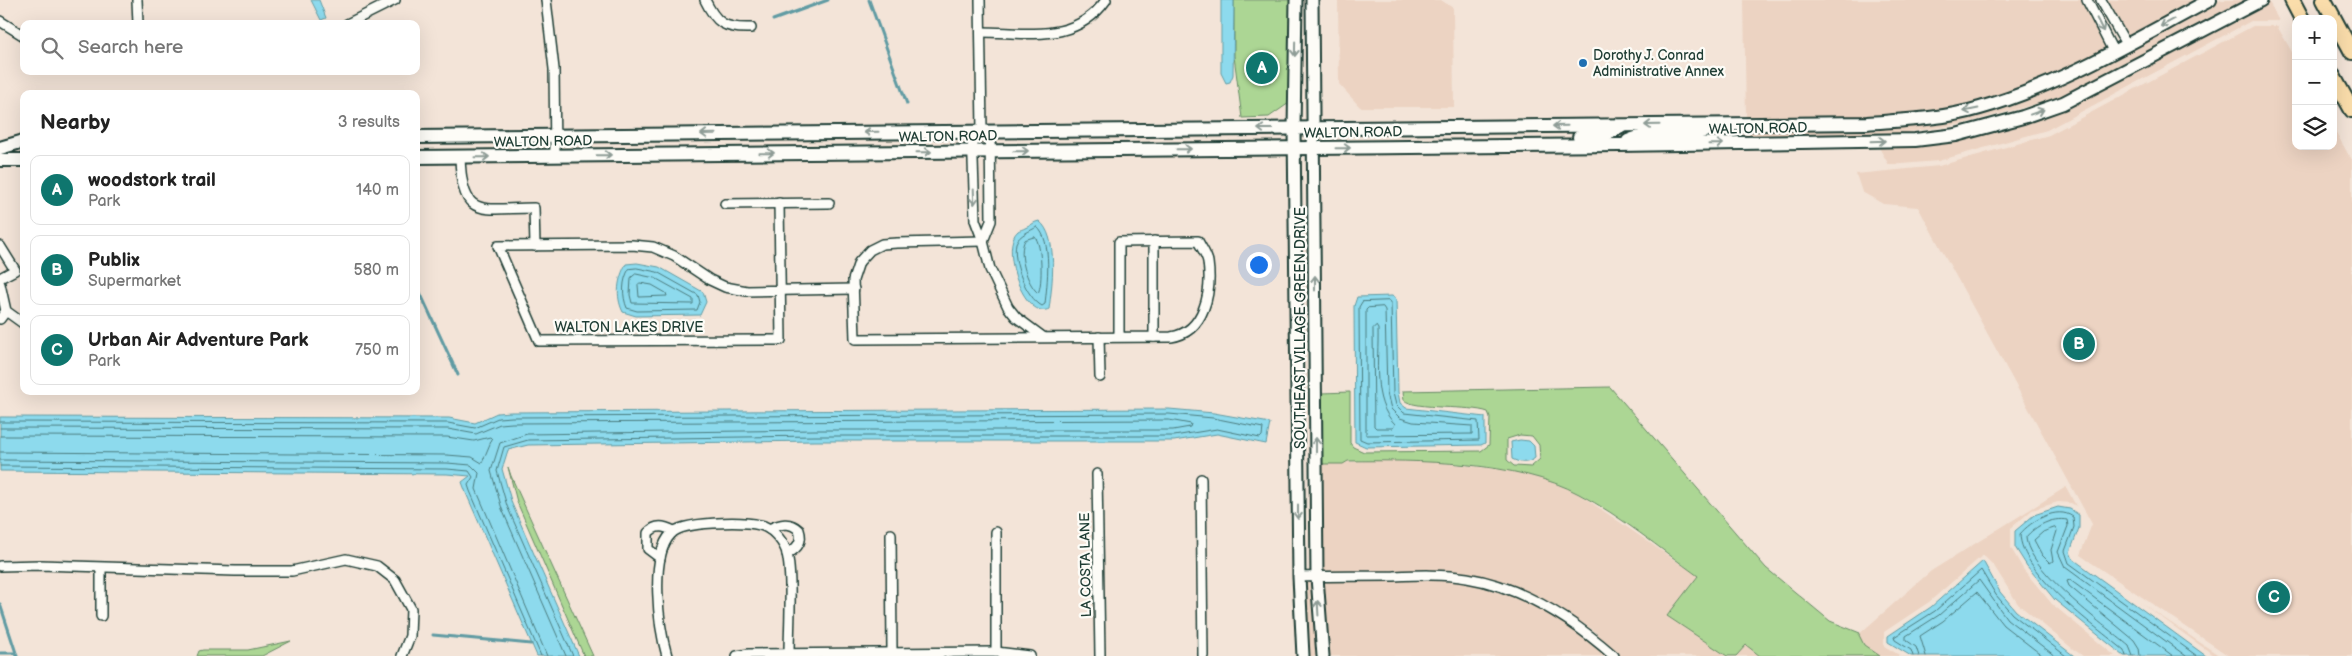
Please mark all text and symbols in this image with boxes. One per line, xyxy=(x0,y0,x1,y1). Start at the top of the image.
map controls xyxy=(2292,15,2337,150)
button: + xyxy=(2292,15,2337,60)
one-way arrow xyxy=(2095,18,2105,33)
one-way arrow xyxy=(2160,19,2175,28)
search box xyxy=(20,20,420,75)
icon: search xyxy=(38,34,66,62)
text: Search here xyxy=(78,36,183,59)
one-way arrow xyxy=(1290,40,1300,56)
place label: Dorothy J. Conrad Administrative Annex xyxy=(1593,47,1724,80)
pin: A xyxy=(1246,49,1278,87)
marker: Dorothy J. Conrad Administrative Annex xyxy=(1577,57,1589,69)
button: − xyxy=(2292,60,2337,105)
button: layers xyxy=(2292,105,2337,150)
one-way arrow xyxy=(1964,106,1980,115)
one-way arrow xyxy=(2029,107,2044,116)
text: Nearby xyxy=(40,110,110,135)
text: 3 results xyxy=(338,113,400,132)
street label: WALTON ROAD xyxy=(1709,119,1807,138)
one-way arrow xyxy=(1644,120,1660,130)
one-way arrow xyxy=(1552,121,1568,131)
street label: WALTON ROAD xyxy=(1304,123,1402,142)
one-way arrow xyxy=(1257,124,1273,134)
one-way arrow xyxy=(863,127,880,137)
street label: WALTON ROAD xyxy=(899,127,997,146)
one-way arrow xyxy=(701,129,717,139)
street label: WALTON ROAD xyxy=(494,132,592,151)
one-way arrow xyxy=(1870,136,1886,146)
one-way arrow xyxy=(1707,139,1723,148)
one-way arrow xyxy=(1334,143,1351,153)
one-way arrow xyxy=(1176,144,1192,154)
one-way arrow xyxy=(1013,146,1029,156)
one-way arrow xyxy=(916,147,932,157)
one-way arrow xyxy=(758,148,774,158)
one-way arrow xyxy=(596,150,612,160)
one-way arrow xyxy=(474,152,490,162)
text: woodstork trail xyxy=(88,169,216,192)
text: A xyxy=(52,181,62,200)
text: 140 m xyxy=(356,181,399,200)
one-way arrow xyxy=(969,188,979,205)
text: Park xyxy=(88,192,120,211)
street label: SOUTHEAST VILLAGE GREEN DRIVE xyxy=(1292,207,1309,449)
text: Publix xyxy=(88,249,140,272)
your location xyxy=(1246,252,1272,278)
text: B xyxy=(51,261,63,280)
text: 580 m xyxy=(354,261,399,280)
text: Supermarket xyxy=(88,272,181,291)
one-way arrow xyxy=(1310,275,1320,291)
street label: WALTON LAKES DRIVE xyxy=(554,319,704,336)
pin: B xyxy=(2063,325,2095,363)
text: Urban Air Adventure Park xyxy=(88,329,308,352)
text: C xyxy=(51,341,63,360)
text: 750 m xyxy=(355,341,399,360)
text: Park xyxy=(88,352,120,371)
one-way arrow xyxy=(1311,437,1321,454)
one-way arrow xyxy=(1293,503,1303,519)
street label: LA COSTA LANE xyxy=(1076,512,1095,618)
pin: C xyxy=(2258,578,2290,616)
one-way arrow xyxy=(1314,600,1323,616)

